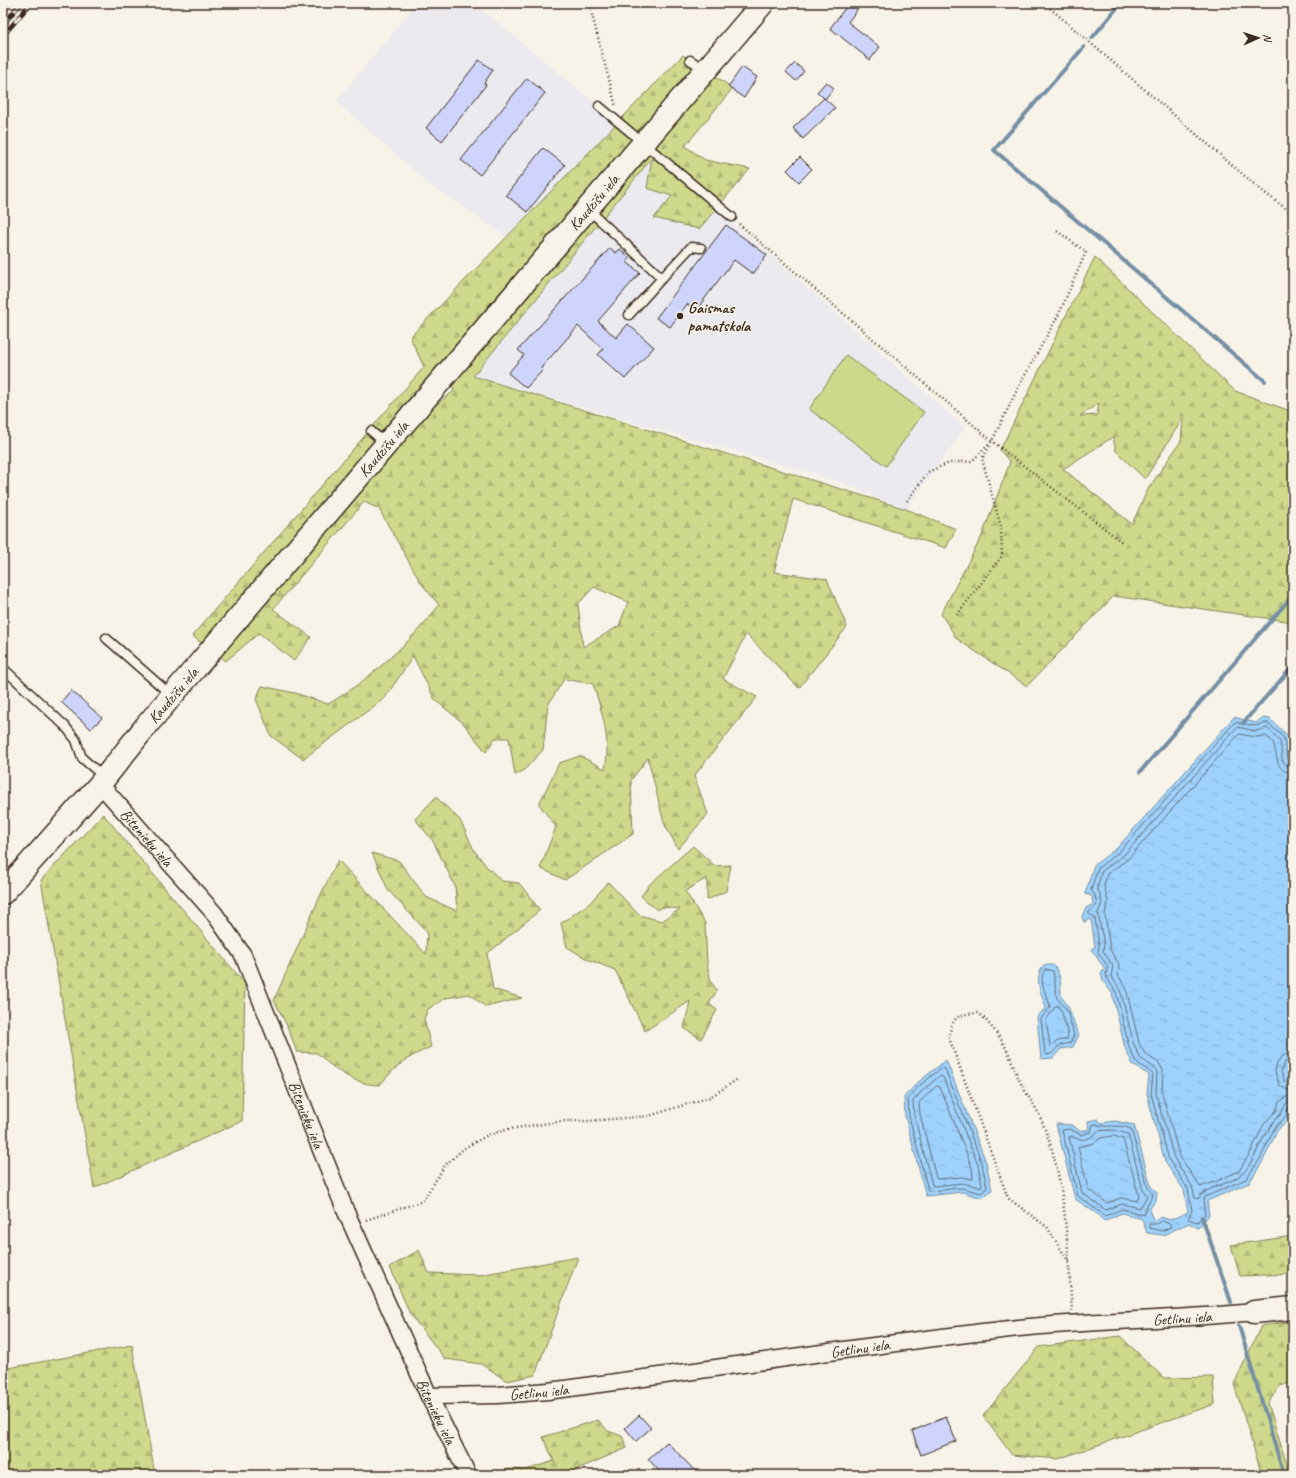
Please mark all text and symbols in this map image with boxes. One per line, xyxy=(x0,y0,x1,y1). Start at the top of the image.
north arrow xyxy=(1238,18,1278,58)
text: N xyxy=(1261,34,1275,43)
street label: Kaudzīšu iela xyxy=(564,169,624,235)
place label: Gaismas pamatskola xyxy=(688,298,752,336)
marker: Gaismas pamatskola xyxy=(675,311,685,321)
street label: Kaudzīšu iela xyxy=(354,416,414,481)
street label: Kaudzīšu iela xyxy=(144,662,204,728)
street label: Bitenieku iela xyxy=(115,805,178,872)
street label: Bitenieku iela xyxy=(284,1078,329,1153)
street label: Getliņu iela xyxy=(1152,1307,1213,1330)
street label: Getliņu iela xyxy=(829,1335,891,1363)
street label: Bitenieku iela xyxy=(411,1376,461,1449)
street label: Getliņu iela xyxy=(509,1379,571,1405)

